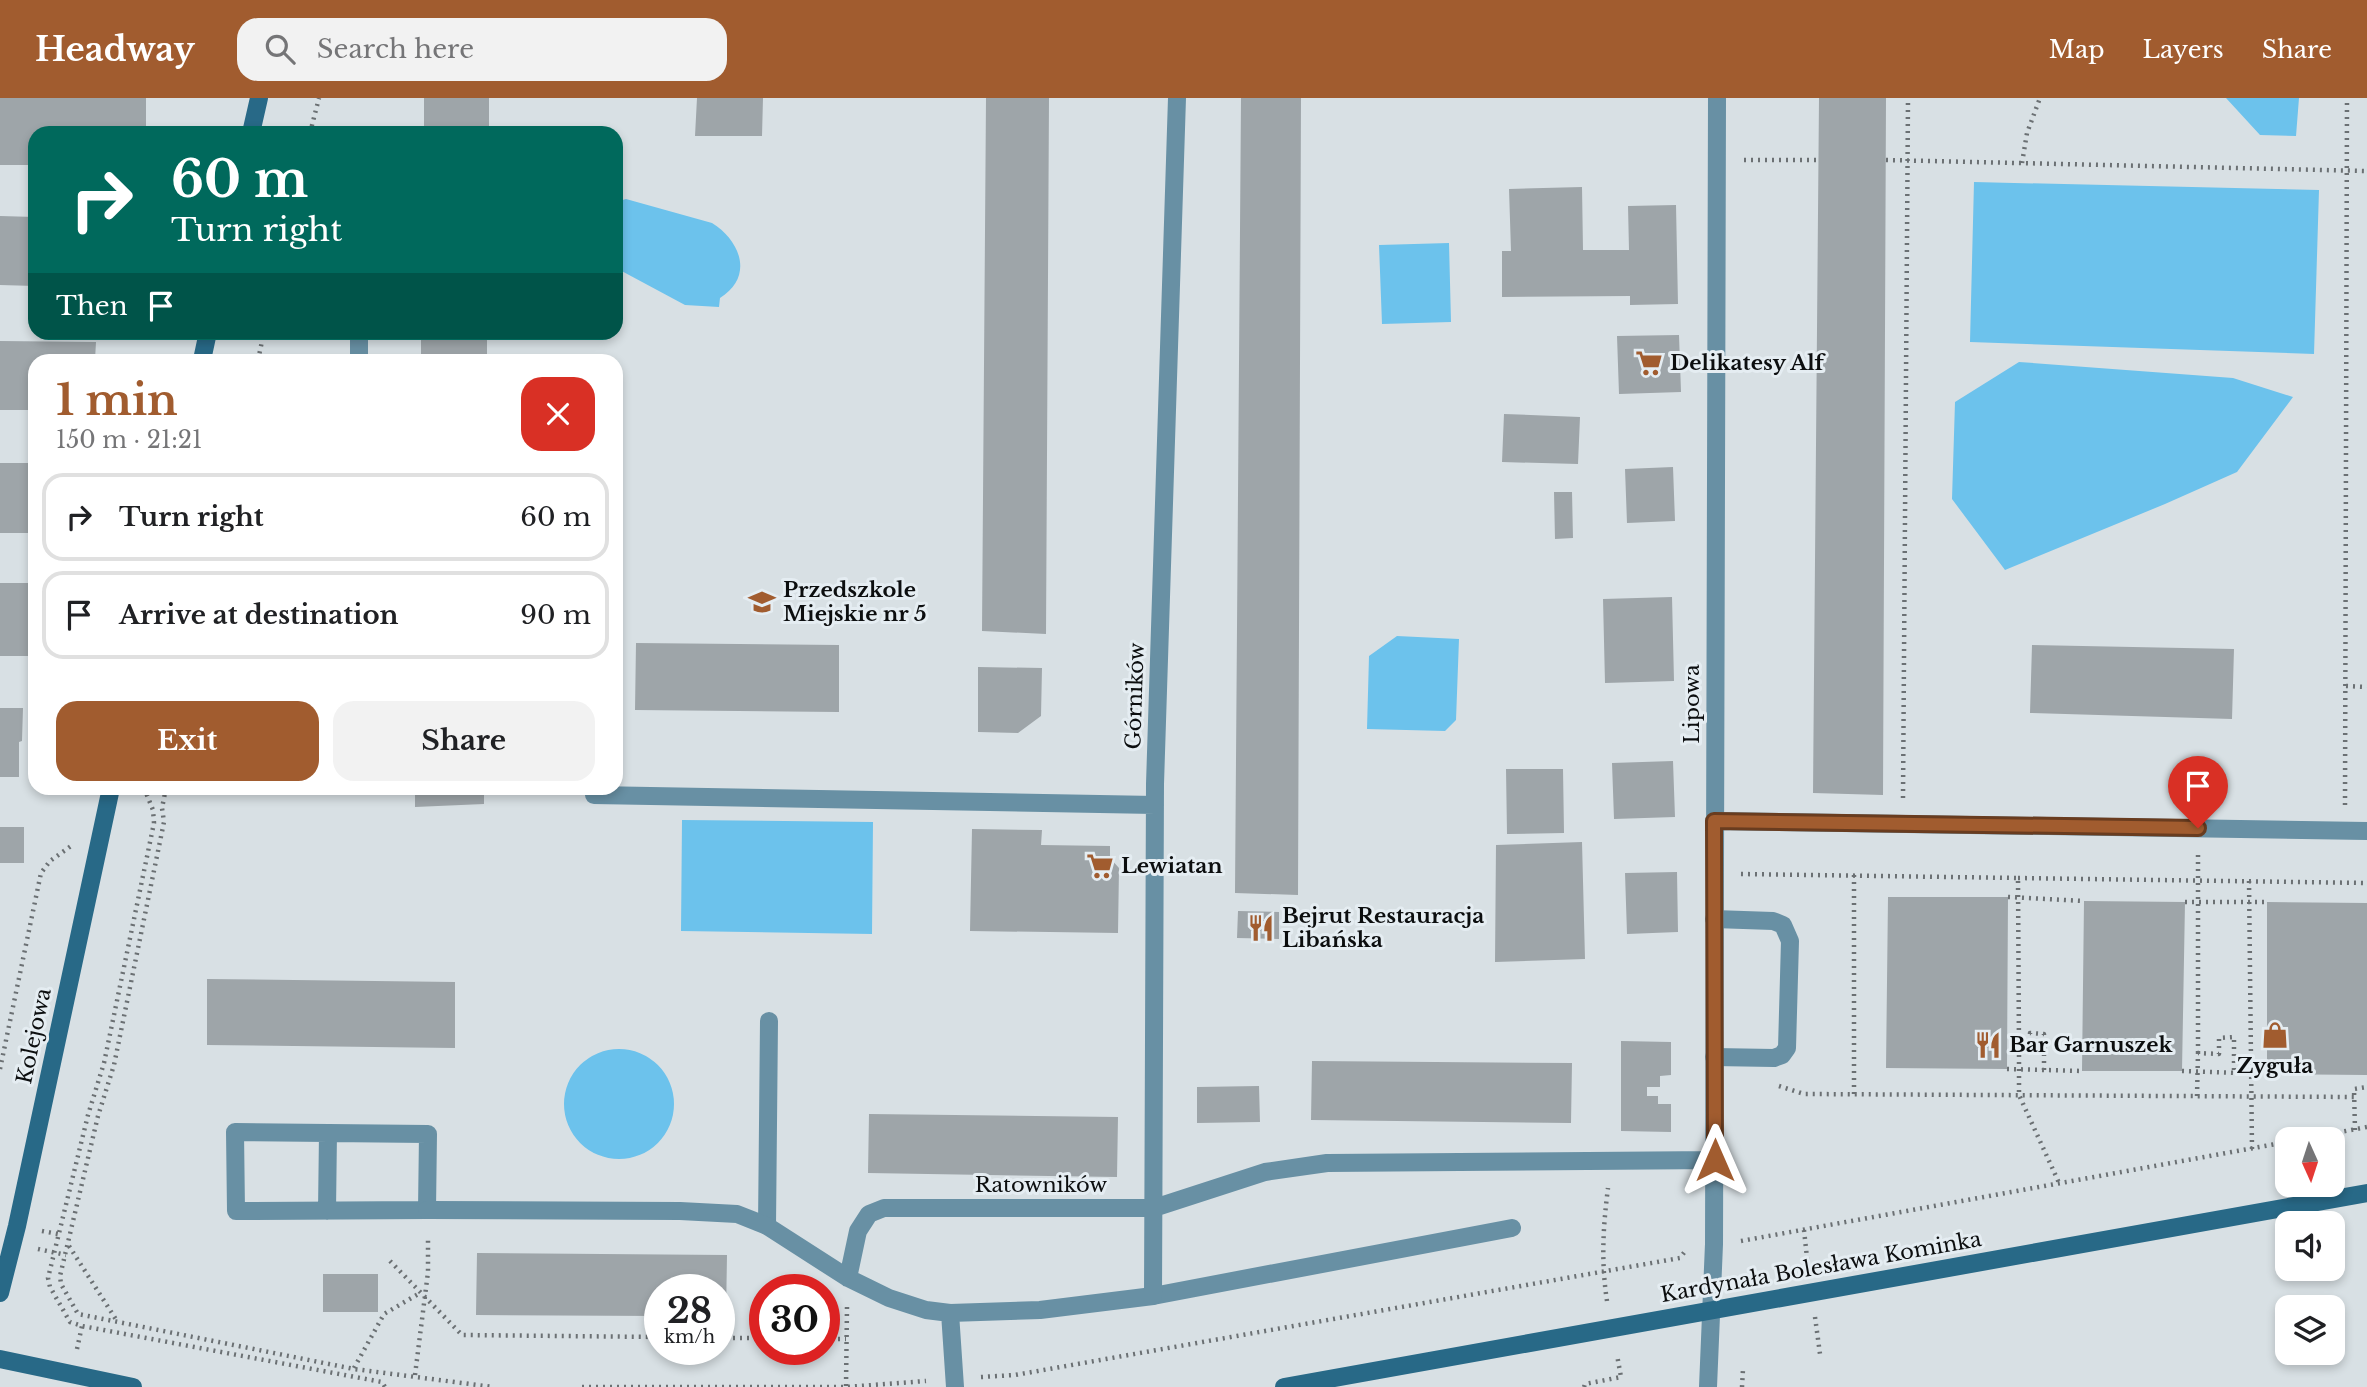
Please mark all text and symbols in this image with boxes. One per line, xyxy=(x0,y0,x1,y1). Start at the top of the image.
search box xyxy=(237,18,727,81)
text: Headway xyxy=(35,29,195,70)
icon: search xyxy=(261,30,299,68)
text: Search here xyxy=(317,33,474,65)
text: Map xyxy=(2049,35,2105,64)
text: Layers xyxy=(2143,35,2224,64)
text: Share xyxy=(2262,35,2332,64)
text: 60 m xyxy=(171,149,308,210)
icon: right xyxy=(56,154,147,245)
text: Turn right xyxy=(171,210,342,250)
icon: arrive xyxy=(142,287,180,325)
text: Then xyxy=(56,290,128,322)
supermarket icon: Delikatesy Alf xyxy=(1634,348,1664,378)
place label: Delikatesy Alf xyxy=(1670,350,1827,376)
text: 1 min xyxy=(56,374,178,426)
button: close xyxy=(521,377,595,451)
text: 150 m · 21:21 xyxy=(56,426,202,454)
icon: right xyxy=(60,498,98,536)
text: Turn right xyxy=(119,501,264,533)
text: 60 m xyxy=(520,501,591,533)
place label: Przedszkole Miejskie nr 5 xyxy=(783,577,926,627)
school or university icon: Przedszkole Miejskie nr 5 xyxy=(747,587,777,617)
icon: arrive xyxy=(60,596,98,634)
text: Arrive at destination xyxy=(119,599,399,631)
text: 90 m xyxy=(520,599,591,631)
street label: Górników xyxy=(1120,642,1150,750)
street label: Lipowa xyxy=(1679,664,1705,744)
button: Exit xyxy=(56,701,319,781)
button: Share xyxy=(333,701,595,781)
pin xyxy=(2168,756,2228,828)
icon: arrive xyxy=(2179,767,2217,805)
supermarket icon: Lewiatan xyxy=(1085,851,1115,881)
place label: Lewiatan xyxy=(1121,853,1223,879)
place label: Bejrut Restauracja Libańska xyxy=(1282,903,1484,953)
restaurant icon: Bejrut Restauracja Libańska xyxy=(1246,913,1276,943)
street label: Kolejowa xyxy=(11,985,57,1086)
shop icon: Zyguła xyxy=(2260,1020,2290,1050)
restaurant icon: Bar Garnuszek xyxy=(1973,1030,2003,1060)
place label: Bar Garnuszek xyxy=(2009,1032,2174,1058)
place label: Zyguła xyxy=(2237,1053,2313,1079)
position arrow xyxy=(1678,1123,1752,1197)
north arrow xyxy=(2275,1127,2345,1197)
map controls xyxy=(2275,1127,2345,1365)
street label: Ratowników xyxy=(975,1172,1107,1198)
button: sound xyxy=(2275,1211,2345,1281)
street label: Kardynała Bolesława Kominka xyxy=(1659,1226,1984,1308)
speed limit sign: 30 xyxy=(749,1274,840,1365)
text: 28 xyxy=(667,1289,712,1332)
button: layers xyxy=(2275,1295,2345,1365)
text: km/h xyxy=(664,1326,715,1348)

